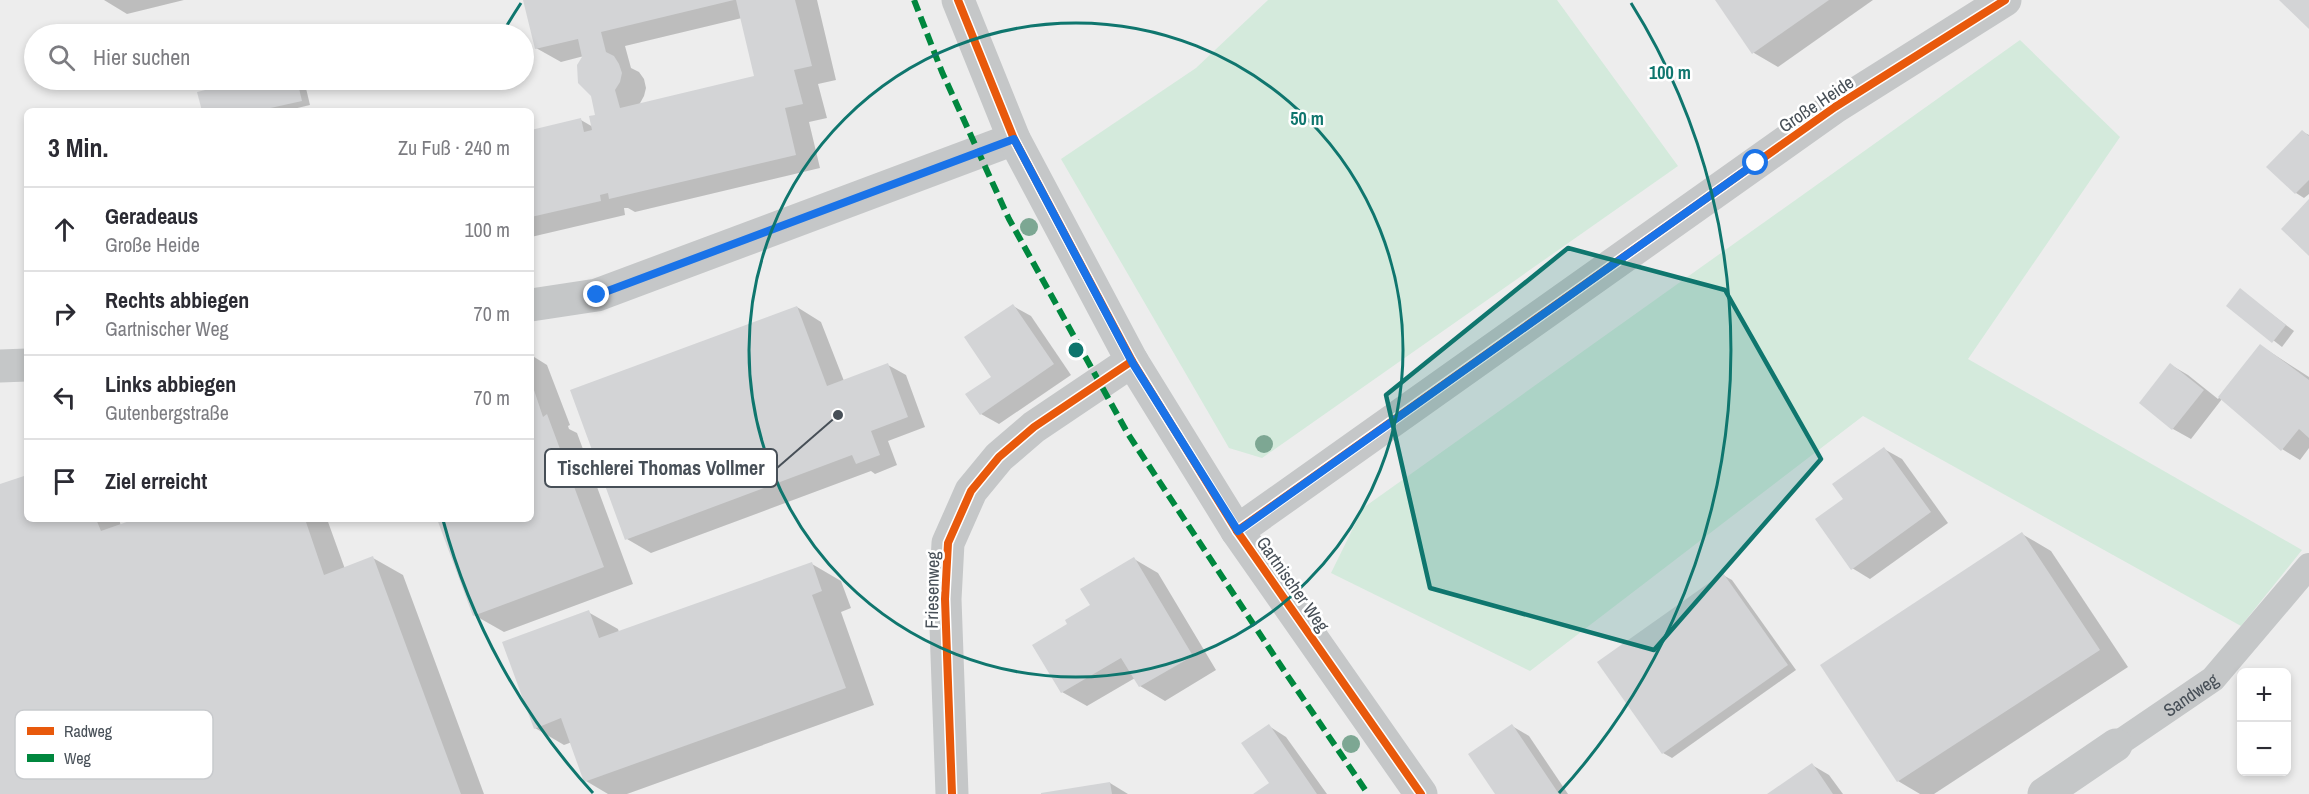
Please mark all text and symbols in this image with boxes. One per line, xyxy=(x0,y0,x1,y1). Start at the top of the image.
search box xyxy=(24,24,534,90)
icon: search xyxy=(45,41,78,74)
text: Hier suchen xyxy=(93,42,190,72)
text: 100 m xyxy=(1649,60,1691,85)
street label: Große Heide xyxy=(1774,70,1858,138)
text: 50 m xyxy=(1290,106,1324,131)
text: 3 Min. xyxy=(48,130,108,165)
text: Zu Fuß · 240 m xyxy=(398,134,510,161)
route start xyxy=(1742,149,1768,175)
text: Geradeaus xyxy=(105,201,198,231)
icon: ahead xyxy=(48,213,81,246)
text: 100 m xyxy=(464,216,510,243)
text: Große Heide xyxy=(105,231,200,258)
route end xyxy=(583,281,609,307)
text: Rechts abbiegen xyxy=(105,285,249,315)
icon: right xyxy=(48,297,81,330)
text: 70 m xyxy=(474,300,510,327)
text: Gartnischer Weg xyxy=(105,315,229,342)
centre of rings xyxy=(1066,340,1086,360)
text: Links abbiegen xyxy=(105,369,236,399)
icon: left xyxy=(48,381,81,414)
text: 70 m xyxy=(474,384,510,411)
text: Gutenbergstraße xyxy=(105,399,229,426)
callout: Tischlerei Thomas Vollmer xyxy=(545,449,777,487)
text: Tischlerei Thomas Vollmer xyxy=(557,454,765,481)
icon: arrive xyxy=(48,465,81,498)
text: Ziel erreicht xyxy=(105,466,207,496)
street label: Gartnischer Weg xyxy=(1251,531,1336,637)
street label: Friesenweg xyxy=(919,550,945,629)
street label: Sandweg xyxy=(2158,666,2224,722)
map controls xyxy=(2237,668,2291,776)
button: + xyxy=(2237,668,2291,722)
legend xyxy=(15,710,213,779)
text: Radweg xyxy=(64,720,113,742)
button: − xyxy=(2237,722,2291,776)
text: Weg xyxy=(64,747,91,769)

